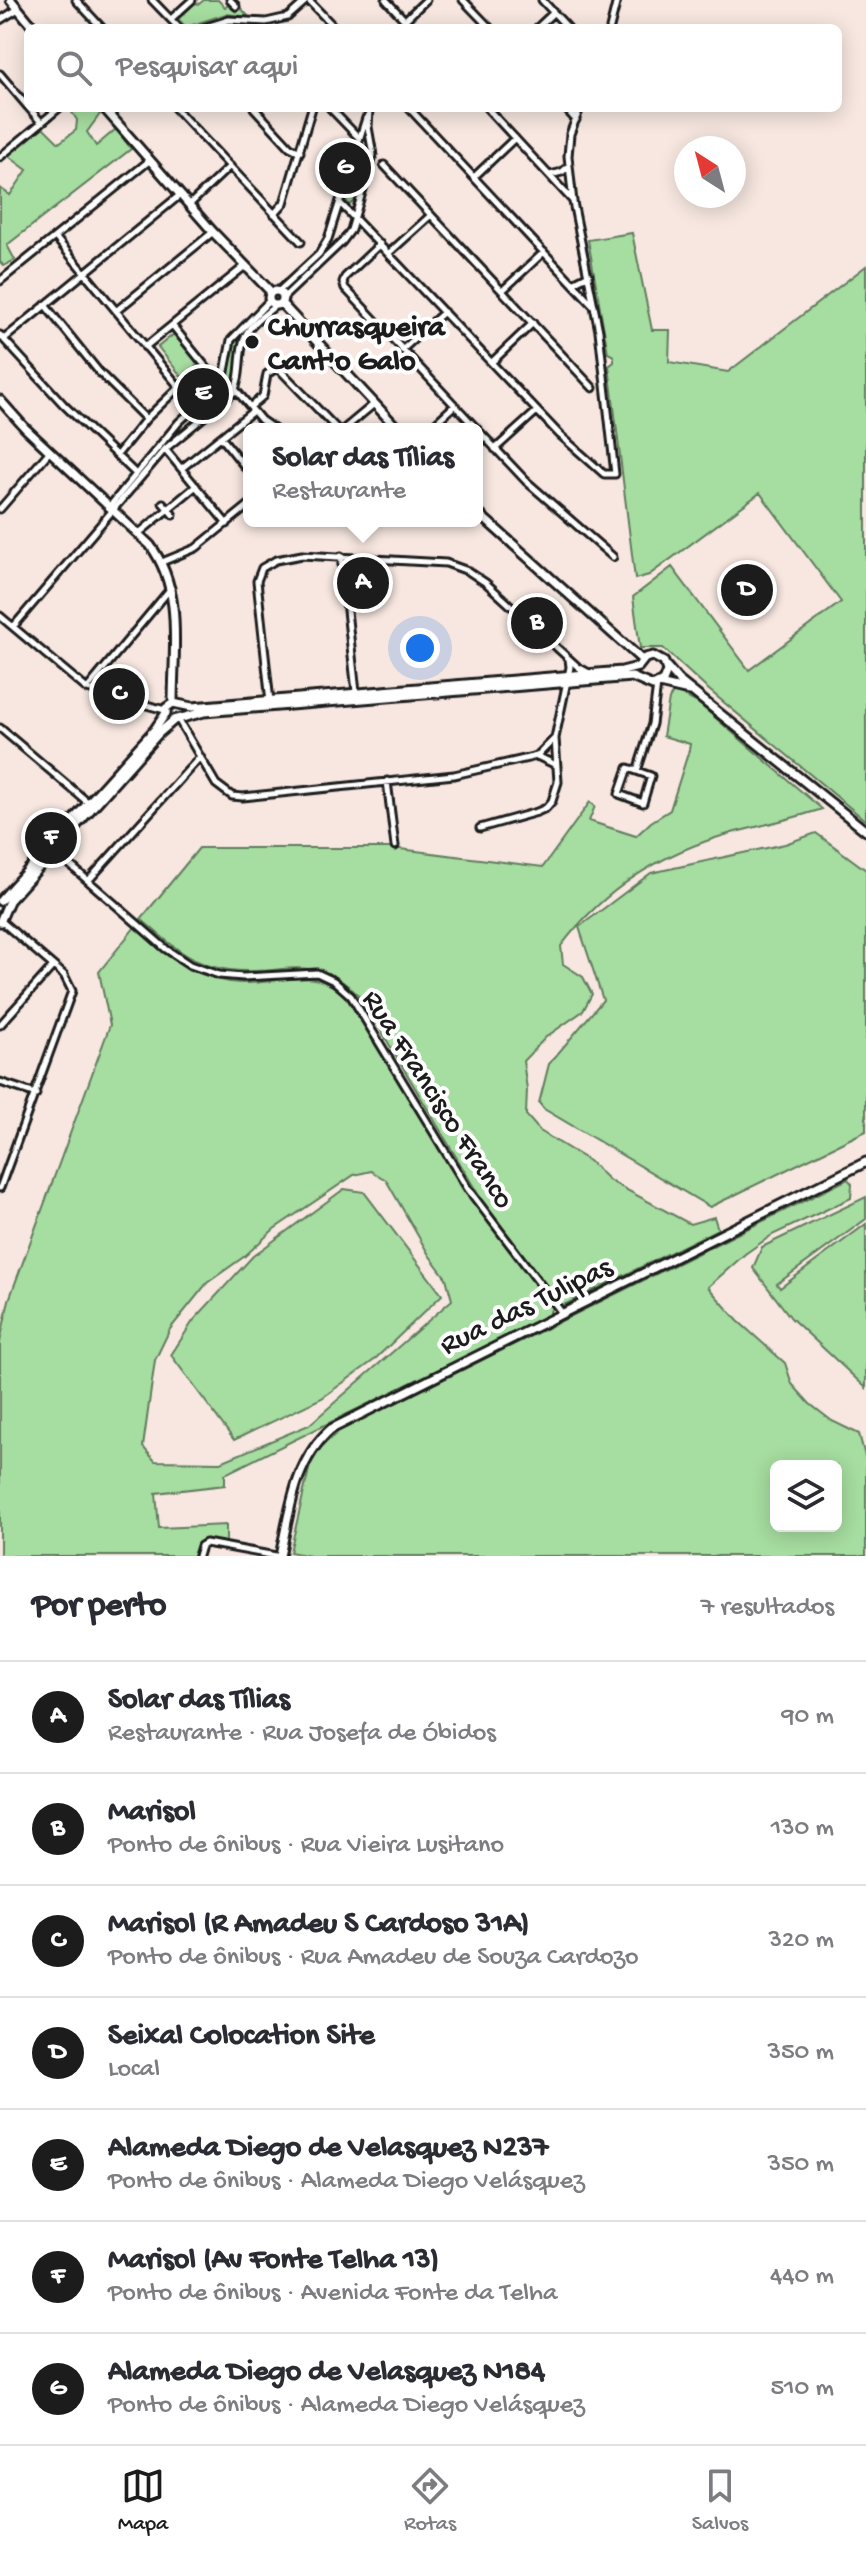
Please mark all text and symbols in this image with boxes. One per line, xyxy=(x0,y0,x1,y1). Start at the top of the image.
search box xyxy=(24,24,842,112)
icon: search xyxy=(52,46,96,90)
text: Pesquisar aqui xyxy=(116,51,298,86)
north arrow xyxy=(674,136,746,208)
pin: G xyxy=(319,138,371,198)
place label: Churrasqueira Cant'o Galo xyxy=(268,312,446,381)
marker: Churrasqueira Cant'o Galo xyxy=(243,333,261,351)
pin: E xyxy=(177,364,229,424)
popup xyxy=(243,423,483,527)
text: Solar das Tílias xyxy=(272,442,454,477)
text: Restaurante xyxy=(272,477,406,508)
pin: A xyxy=(337,553,389,613)
pin: D xyxy=(721,560,773,620)
pin: B xyxy=(511,593,563,653)
your location xyxy=(400,628,440,668)
pin: C xyxy=(93,664,145,724)
pin: F xyxy=(25,808,77,868)
street label: Rua Francisco Franco xyxy=(352,985,520,1216)
street label: Rua das Tulipas xyxy=(435,1251,620,1365)
map controls xyxy=(770,1460,842,1532)
button: layers xyxy=(770,1460,842,1532)
text: Por perto xyxy=(32,1588,166,1628)
text: 7 resultados xyxy=(701,1593,834,1624)
text: Solar das Tílias xyxy=(108,1684,290,1719)
text: A xyxy=(50,1702,66,1733)
text: 90 m xyxy=(782,1702,834,1733)
text: Restaurante · Rua Josefa de Óbidos xyxy=(108,1719,496,1750)
text: Marisol xyxy=(108,1796,196,1831)
text: B xyxy=(51,1814,65,1845)
text: 130 m xyxy=(771,1814,834,1845)
text: Ponto de ônibus · Rua Vieira Lusitano xyxy=(108,1831,504,1862)
text: Marisol (R Amadeu S Cardoso 31A) xyxy=(108,1908,529,1943)
text: C xyxy=(51,1926,65,1957)
text: 320 m xyxy=(768,1926,834,1957)
text: Ponto de ônibus · Rua Amadeu de Souza Cardozo xyxy=(108,1943,638,1974)
text: Seixal Colocation Site xyxy=(108,2020,375,2055)
text: D xyxy=(50,2038,66,2069)
text: 350 m xyxy=(767,2038,834,2069)
text: Local xyxy=(108,2055,160,2086)
text: Alameda Diego de Velasquez N237 xyxy=(108,2132,548,2167)
text: E xyxy=(50,2150,66,2181)
text: 350 m xyxy=(767,2150,834,2181)
text: Ponto de ônibus · Alameda Diego Velásquez xyxy=(108,2167,585,2198)
text: Marisol (Av Fonte Telha 13) xyxy=(108,2244,439,2279)
text: F xyxy=(51,2262,65,2293)
text: 440 m xyxy=(770,2262,834,2293)
text: Ponto de ônibus · Avenida Fonte da Telha xyxy=(108,2279,558,2310)
text: Alameda Diego de Velasquez N184 xyxy=(108,2356,545,2391)
text: G xyxy=(50,2374,66,2405)
text: 510 m xyxy=(770,2374,834,2405)
text: Ponto de ônibus · Alameda Diego Velásquez xyxy=(108,2391,585,2422)
tab: Mapa xyxy=(118,2464,168,2538)
tab: Rotas xyxy=(404,2464,456,2538)
tab: Salvos xyxy=(692,2464,748,2538)

